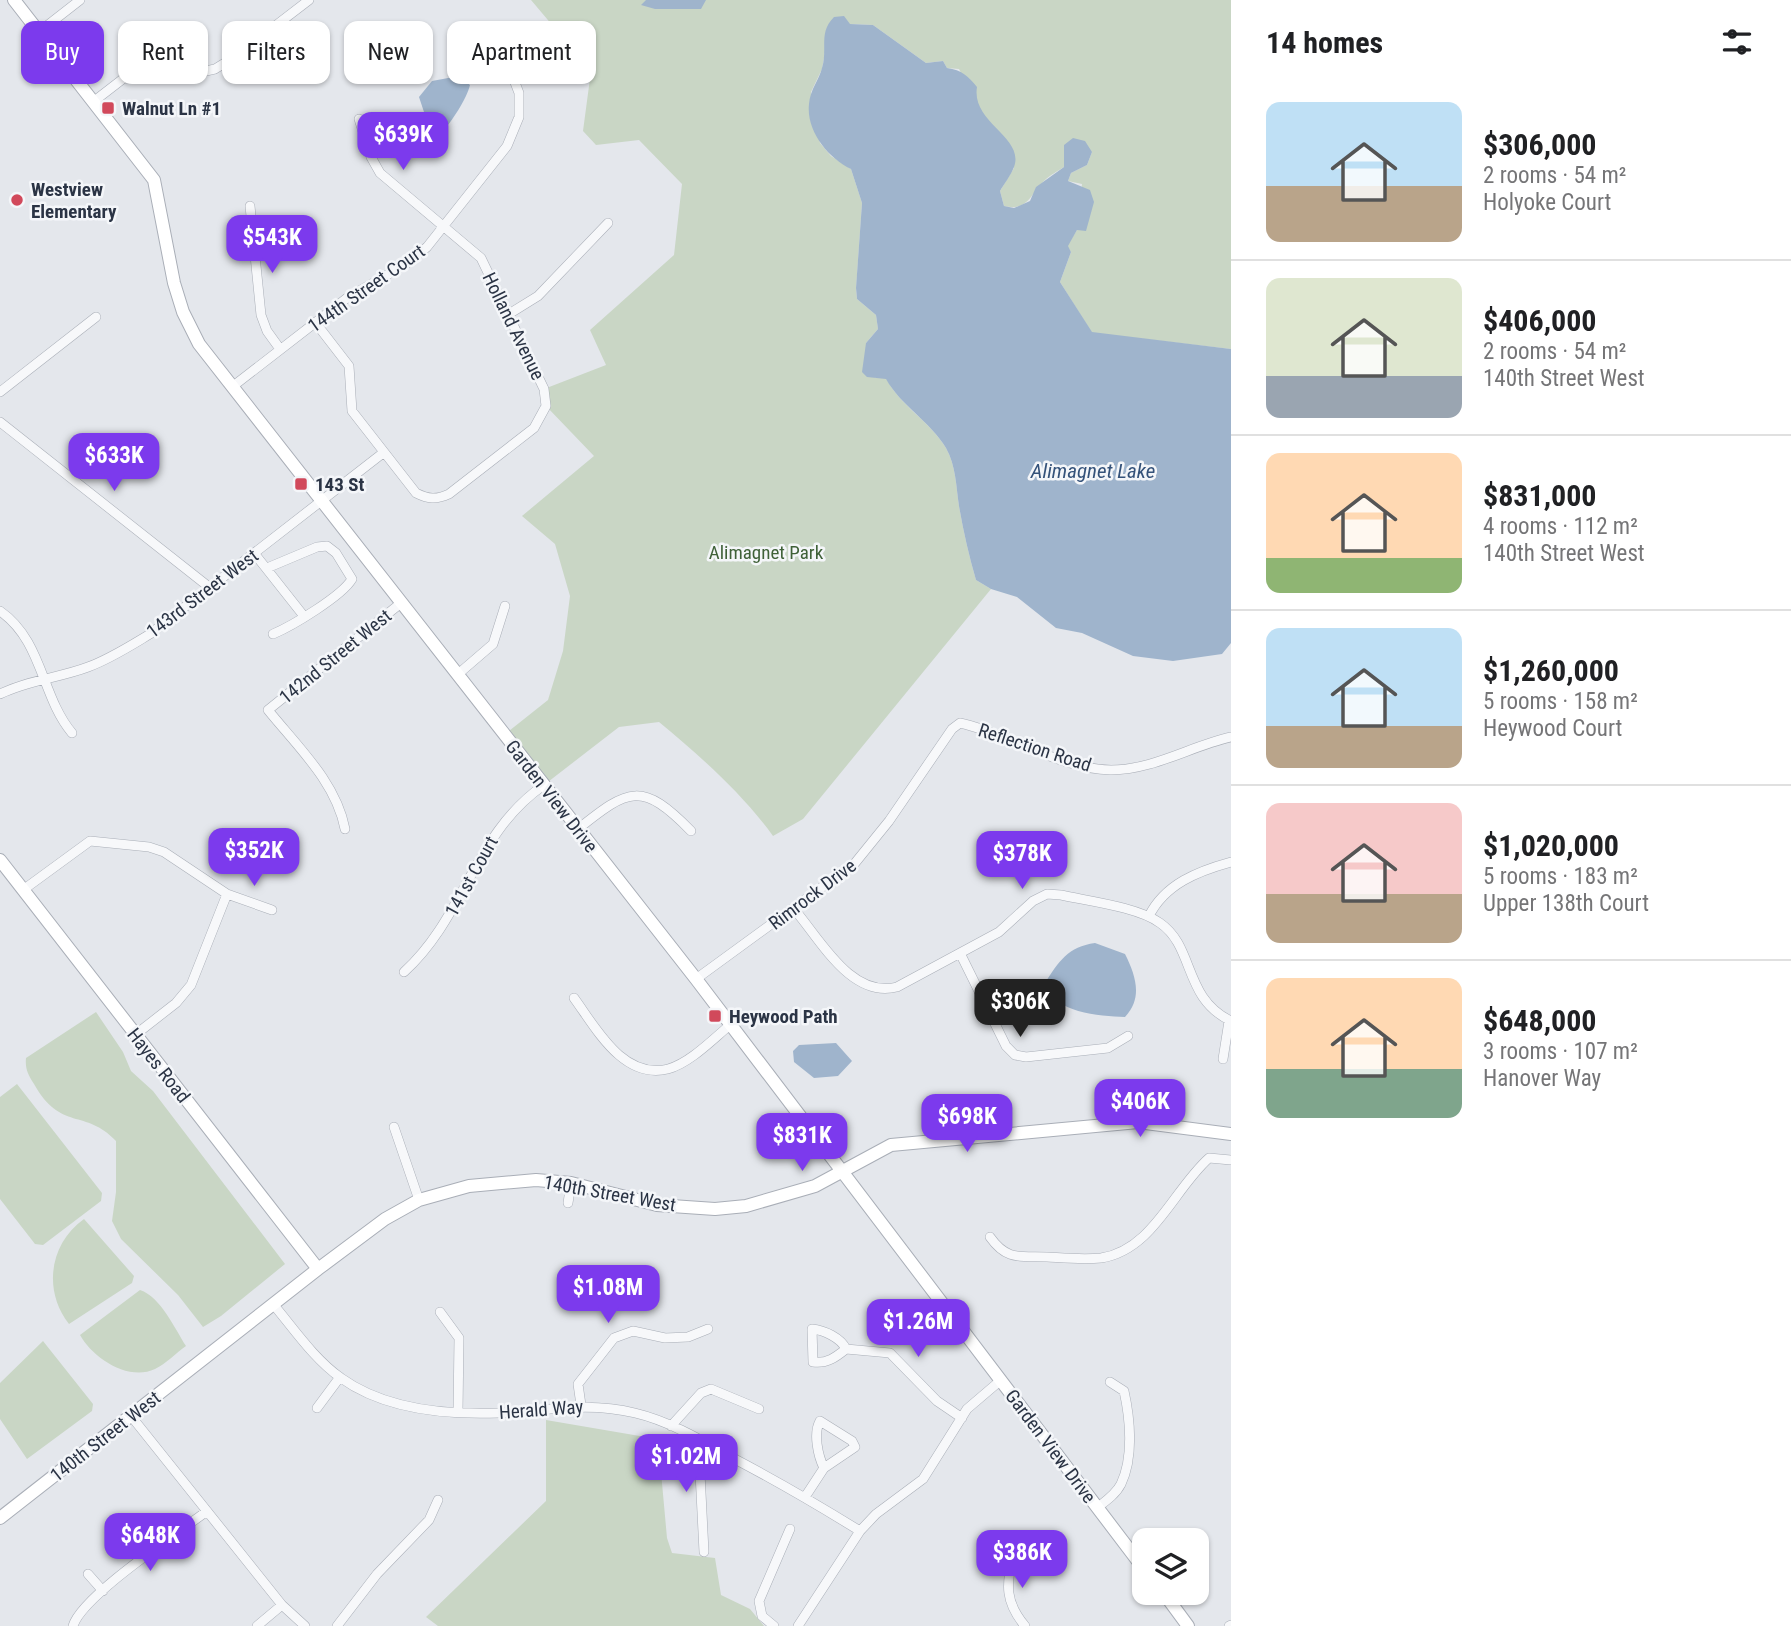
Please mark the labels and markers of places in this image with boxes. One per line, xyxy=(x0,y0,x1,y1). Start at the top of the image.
place label: Walnut Ln #1 xyxy=(122,97,221,120)
marker: Walnut Ln #1 xyxy=(100,100,116,116)
pin: $639K xyxy=(354,113,452,172)
place label: Westview Elementary xyxy=(31,178,117,223)
marker: Westview Elementary xyxy=(9,192,25,208)
pin: $543K xyxy=(223,216,321,275)
pin: $633K xyxy=(65,434,163,493)
place label: 143 St xyxy=(315,473,364,496)
marker: 143 St xyxy=(293,476,309,492)
pin: $352K xyxy=(205,828,303,888)
pin: $378K xyxy=(973,832,1071,891)
pin: $306K xyxy=(971,979,1069,1039)
place label: Heywood Path xyxy=(729,1005,838,1028)
marker: Heywood Path xyxy=(707,1008,723,1024)
pin: $406K xyxy=(1091,1080,1189,1139)
pin: $698K xyxy=(918,1094,1016,1154)
pin: $831K xyxy=(753,1114,851,1173)
pin: $1.08M xyxy=(551,1266,665,1325)
pin: $1.26M xyxy=(861,1300,975,1359)
pin: $1.02M xyxy=(629,1434,743,1494)
pin: $648K xyxy=(101,1514,199,1573)
pin: $386K xyxy=(973,1530,1071,1590)

